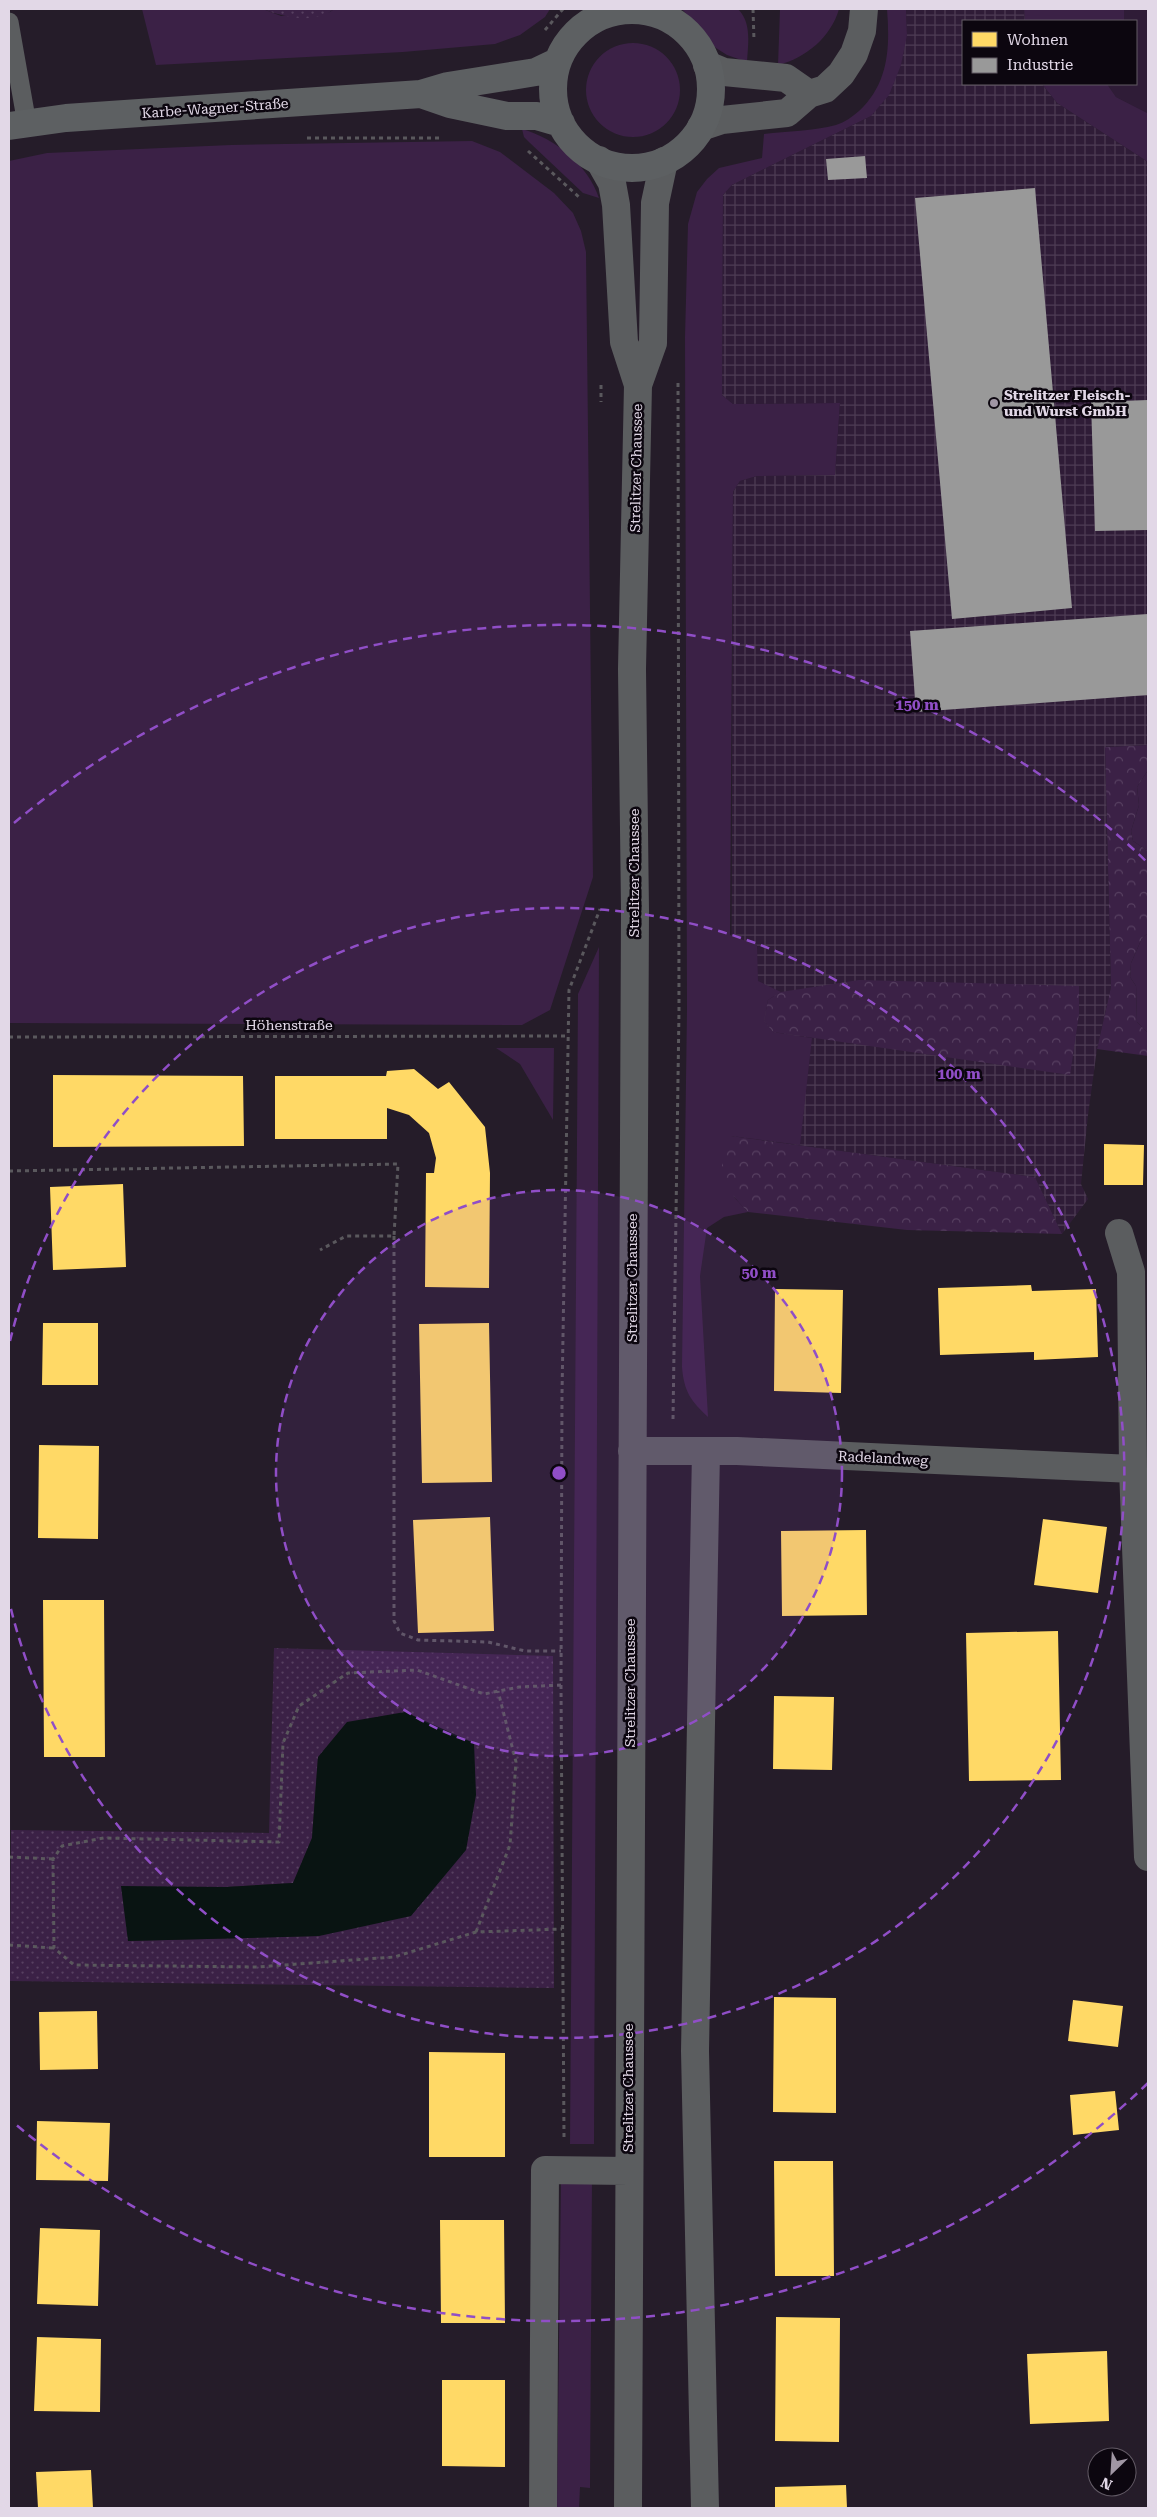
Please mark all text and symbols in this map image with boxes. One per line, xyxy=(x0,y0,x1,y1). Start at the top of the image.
legend xyxy=(962,20,1137,85)
text: Wohnen xyxy=(1007,31,1068,49)
text: Industrie xyxy=(1007,56,1073,74)
street label: Karbe-Wagner-Straße xyxy=(141,95,289,121)
place label: Strelitzer Fleisch- und Wurst GmbH xyxy=(1004,387,1131,419)
marker: Strelitzer Fleisch- und Wurst GmbH xyxy=(988,397,1000,409)
street label: Strelitzer Chaussee xyxy=(627,403,645,532)
text: 150 m xyxy=(895,696,939,714)
street label: Strelitzer Chaussee xyxy=(626,808,642,937)
street label: Höhenstraße xyxy=(245,1017,333,1033)
text: 100 m xyxy=(937,1065,981,1083)
street label: Strelitzer Chaussee xyxy=(624,1213,640,1342)
text: 50 m xyxy=(741,1264,777,1282)
street label: Radelandweg xyxy=(837,1448,929,1468)
centre of rings xyxy=(550,1464,568,1482)
street label: Strelitzer Chaussee xyxy=(622,1618,638,1747)
street label: Strelitzer Chaussee xyxy=(620,2023,636,2152)
north arrow xyxy=(1087,2447,1137,2497)
text: N xyxy=(1098,2474,1115,2493)

